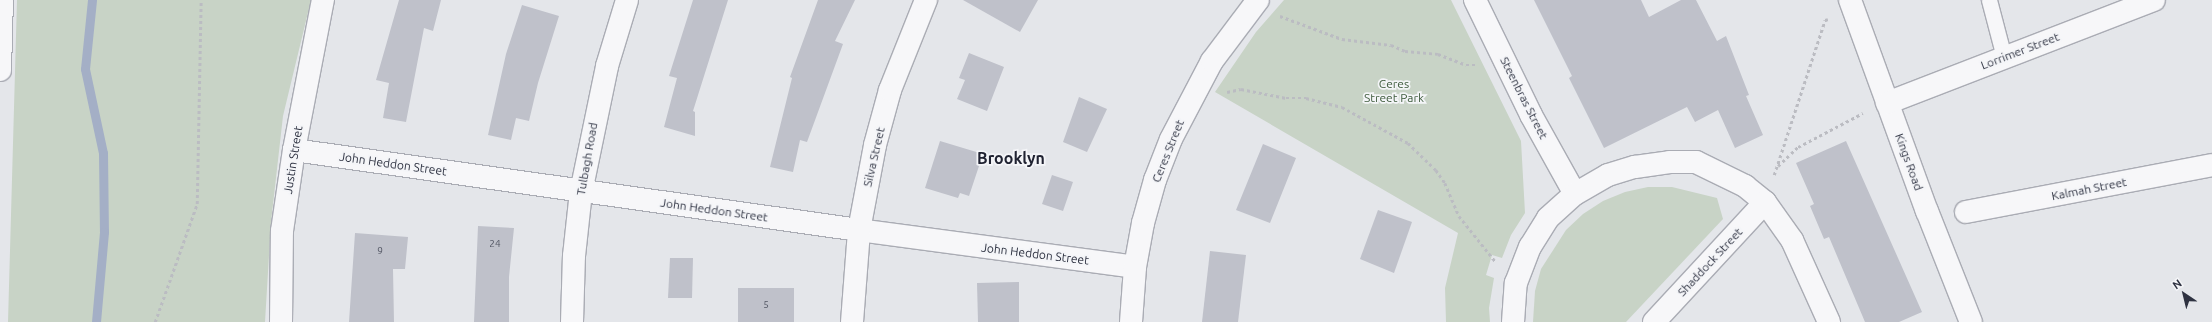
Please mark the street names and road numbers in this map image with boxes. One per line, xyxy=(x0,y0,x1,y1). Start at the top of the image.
street label: Lorrimer Street xyxy=(1979,29,2061,73)
street label: Steenbras Street xyxy=(1497,55,1551,141)
street label: Ceres Street xyxy=(1149,117,1187,185)
street label: Tulbagh Road xyxy=(574,121,600,197)
street label: Justin Street xyxy=(281,125,305,195)
street label: Silva Street xyxy=(860,126,888,188)
street label: Kings Road xyxy=(1892,131,1926,193)
street label: John Heddon Street xyxy=(338,149,448,179)
street label: Kalmah Street xyxy=(2050,175,2128,203)
street label: John Heddon Street xyxy=(659,195,769,225)
street label: Shaddock Street xyxy=(1675,225,1745,299)
street label: John Heddon Street xyxy=(980,240,1090,268)

